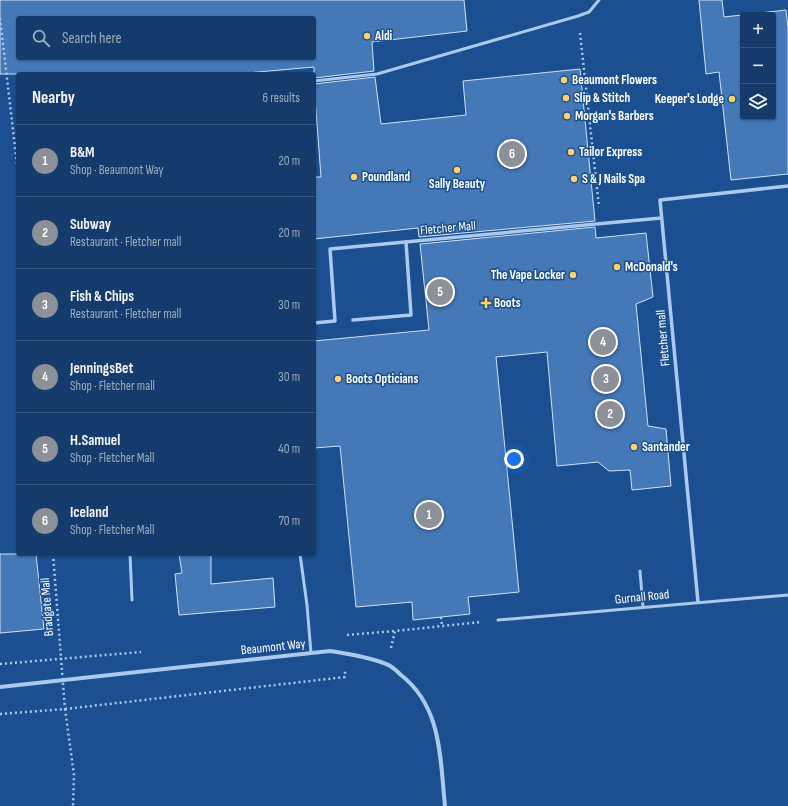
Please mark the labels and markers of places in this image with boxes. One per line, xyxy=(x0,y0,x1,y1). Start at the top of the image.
place label: Aldi xyxy=(374,28,393,44)
marker: Aldi xyxy=(362,31,372,41)
place label: Beaumont Flowers xyxy=(572,72,657,88)
marker: Beaumont Flowers xyxy=(559,75,569,85)
place label: Slip & Stitch xyxy=(574,90,630,106)
place label: Keeper's Lodge xyxy=(655,91,724,107)
marker: Slip & Stitch xyxy=(561,93,571,103)
marker: Keeper's Lodge xyxy=(727,94,737,104)
place label: Morgan's Barbers xyxy=(575,108,654,124)
marker: Morgan's Barbers xyxy=(562,111,572,121)
pin: 6 xyxy=(499,139,525,169)
place label: Tailor Express xyxy=(579,144,642,160)
marker: Tailor Express xyxy=(566,147,576,157)
marker: Sally Beauty xyxy=(452,165,462,175)
place label: Poundland xyxy=(362,169,410,185)
place label: S & J Nails Spa xyxy=(582,171,645,187)
marker: Poundland xyxy=(349,172,359,182)
marker: S & J Nails Spa xyxy=(569,174,579,184)
place label: Sally Beauty xyxy=(429,176,486,192)
place label: McDonald's xyxy=(625,259,678,275)
marker: McDonald's xyxy=(612,262,622,272)
place label: The Vape Locker xyxy=(491,267,565,283)
marker: The Vape Locker xyxy=(568,270,578,280)
pin: 5 xyxy=(427,277,453,307)
place label: Boots xyxy=(494,295,521,311)
marker: Boots xyxy=(481,298,491,308)
pin: 4 xyxy=(590,327,616,357)
pin: 3 xyxy=(593,364,619,394)
place label: Boots Opticians xyxy=(346,371,418,387)
marker: Boots Opticians xyxy=(333,374,343,384)
pin: 2 xyxy=(597,399,623,429)
place label: Santander xyxy=(642,439,690,455)
marker: Santander xyxy=(629,442,639,452)
pin: 1 xyxy=(416,500,442,530)

